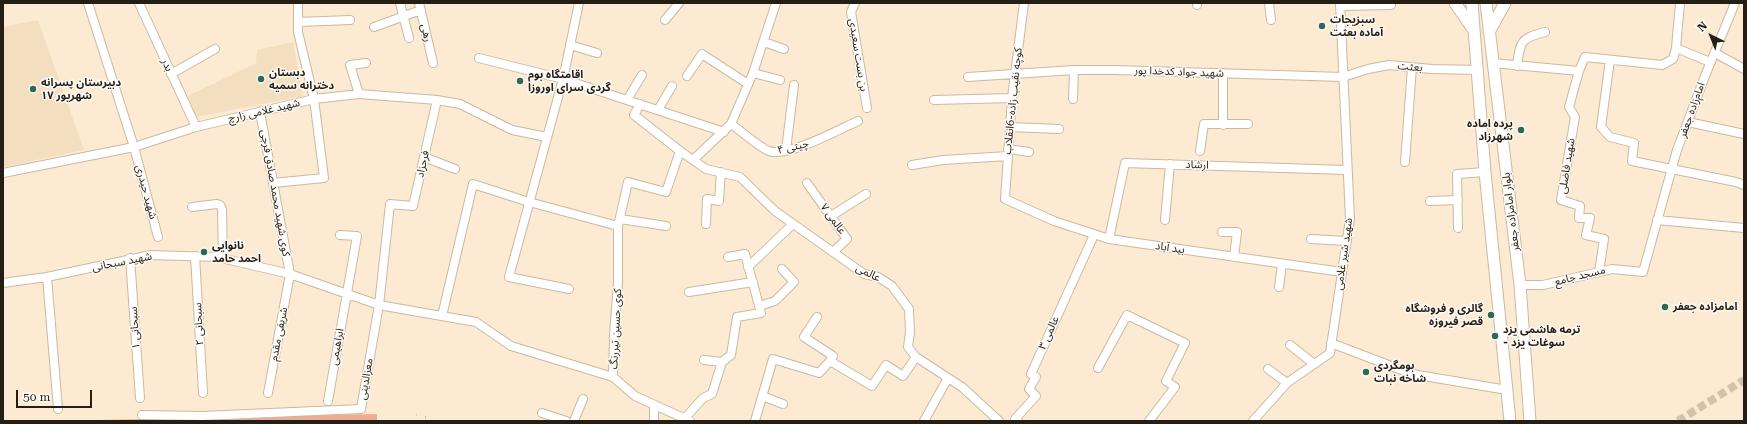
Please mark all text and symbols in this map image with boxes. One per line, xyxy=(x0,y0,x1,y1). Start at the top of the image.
place label: سبزیجات آماده بعثت xyxy=(1330,13,1383,39)
north arrow xyxy=(1691,16,1731,56)
street label: بن بست سعیدی xyxy=(846,18,870,92)
text: N xyxy=(1695,19,1710,35)
marker: سبزیجات آماده بعثت xyxy=(1317,21,1327,31)
street label: رهی xyxy=(418,23,434,43)
street label: کوچه نقیب زاده-6انقلاب xyxy=(1001,47,1025,155)
street label: بدر xyxy=(158,56,176,74)
street label: بعثت xyxy=(1397,59,1423,75)
street label: شهید جواد کدخدا پور xyxy=(1134,64,1224,80)
place label: دبستان دخترانه سمیه xyxy=(269,66,334,92)
place label: اقامتگاه بوم گردی سرای اوروزا xyxy=(528,68,611,94)
marker: دبستان دخترانه سمیه xyxy=(256,74,266,84)
place label: دبیرستان پسرانه ۱۷ شهریور xyxy=(41,76,121,102)
marker: اقامتگاه بوم گردی سرای اوروزا xyxy=(515,76,525,86)
street label: امام‌زاده جعفر xyxy=(1676,81,1708,139)
marker: دبیرستان پسرانه ۱۷ شهریور xyxy=(28,84,38,94)
street label: شهید غلامی زارچ xyxy=(227,96,301,126)
place label: پرده اماده شهرزاد xyxy=(1467,117,1513,143)
marker: پرده اماده شهرزاد xyxy=(1516,125,1526,135)
street label: کوی شهید محمد صادق فرجی xyxy=(257,128,293,258)
street label: چیتی ۴ xyxy=(776,137,810,157)
street label: شهید فاضلی xyxy=(1556,137,1578,195)
street label: فرحزاد xyxy=(414,149,432,179)
street label: ارشاد xyxy=(1185,158,1209,172)
street label: شهید حیدری xyxy=(132,163,160,221)
street label: بلوار امامزاده جعفر xyxy=(1500,172,1522,252)
street label: عالمی ۷ xyxy=(817,201,849,237)
street label: شهید شیر غلامی xyxy=(1332,217,1356,291)
place label: نانوایی احمد حامد xyxy=(212,239,261,265)
street label: بید آباد xyxy=(1154,239,1186,257)
marker: نانوایی احمد حامد xyxy=(199,247,209,257)
street label: شهید سبحانی xyxy=(91,250,153,274)
street label: عالمی xyxy=(853,261,883,285)
street label: مسجد جامع xyxy=(1553,263,1607,289)
street label: کوی حسین تیررنگ xyxy=(607,288,625,370)
place label: امامزاده جعفر xyxy=(1673,300,1737,314)
street label: سبحانی ۲ xyxy=(191,302,207,346)
place label: گالری و فروشگاه قصر فیروزه xyxy=(1406,302,1483,328)
marker: امامزاده جعفر xyxy=(1660,302,1670,312)
street label: سبحانی ۱ xyxy=(127,306,143,350)
street label: شریفی مقدم xyxy=(267,306,291,362)
marker: گالری و فروشگاه قصر فیروزه xyxy=(1486,310,1496,320)
street label: عالمی ۳ xyxy=(1036,314,1062,352)
place label: ترمه هاشمی یزد - سوغات یزد xyxy=(1503,323,1580,349)
street label: ابراهیمی xyxy=(327,328,347,366)
marker: ترمه هاشمی یزد - سوغات یزد xyxy=(1490,331,1500,341)
street label: معزالدینی xyxy=(356,357,376,401)
place label: بومگردی شاخه نبات xyxy=(1374,359,1426,385)
marker: بومگردی شاخه نبات xyxy=(1361,367,1371,377)
scale bar xyxy=(18,382,94,408)
text: 50 m xyxy=(23,390,50,404)

